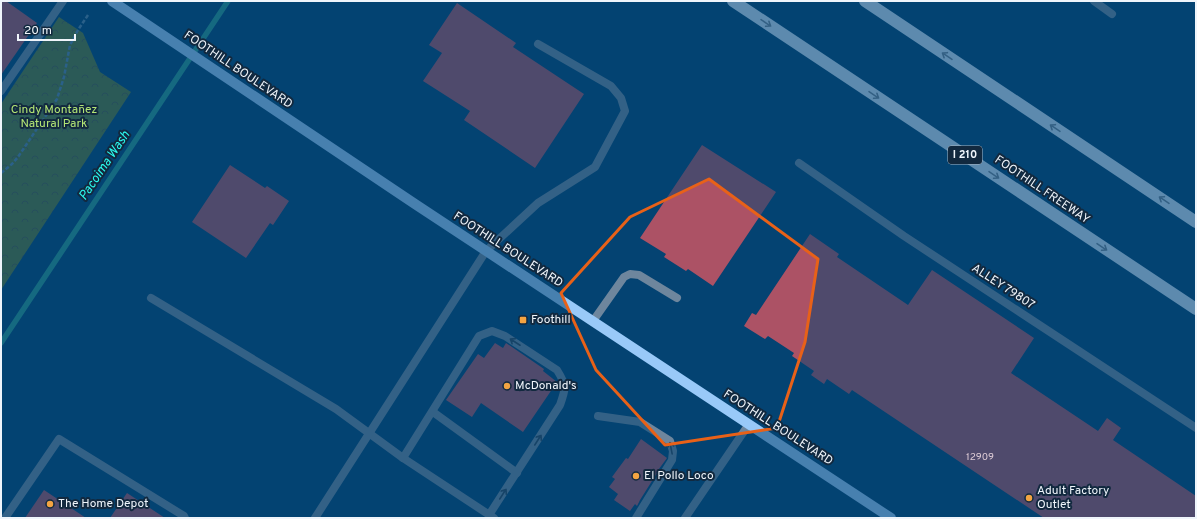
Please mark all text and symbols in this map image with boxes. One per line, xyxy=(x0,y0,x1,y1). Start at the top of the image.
scale bar xyxy=(18,16,75,42)
one-way arrow xyxy=(760,19,771,27)
text: 20 m xyxy=(24,23,52,39)
street label: FOOTHILL BOULEVARD xyxy=(181,28,295,112)
one-way arrow xyxy=(942,52,953,60)
one-way arrow xyxy=(868,91,879,99)
park label: Cindy Montañez Natural Park xyxy=(11,102,97,132)
one-way arrow xyxy=(1050,124,1061,132)
water label: Pacoima Wash xyxy=(76,128,134,204)
road number: I 210 xyxy=(948,146,982,164)
street label: FOOTHILL FREEWAY xyxy=(991,152,1093,228)
one-way arrow xyxy=(988,170,999,179)
one-way arrow xyxy=(1158,196,1169,204)
street label: FOOTHILL BOULEVARD xyxy=(450,208,566,292)
one-way arrow xyxy=(1096,243,1107,251)
street label: ALLEY 79807 xyxy=(968,261,1038,313)
place label: Foothill xyxy=(531,312,571,328)
marker: Foothill xyxy=(518,315,528,325)
one-way arrow xyxy=(509,338,520,346)
place label: McDonald's xyxy=(515,378,577,394)
marker: McDonald's xyxy=(502,381,512,391)
street label: FOOTHILL BOULEVARD xyxy=(720,386,836,470)
one-way arrow xyxy=(534,435,542,446)
one-way arrow xyxy=(667,442,675,455)
house number: 12909 xyxy=(966,451,994,464)
place label: El Pollo Loco xyxy=(644,468,714,484)
marker: El Pollo Loco xyxy=(631,471,641,481)
place label: Adult Factory Outlet xyxy=(1037,483,1109,513)
one-way arrow xyxy=(499,489,507,500)
marker: Adult Factory Outlet xyxy=(1024,493,1034,503)
place label: The Home Depot xyxy=(58,496,149,512)
marker: The Home Depot xyxy=(45,499,55,509)

